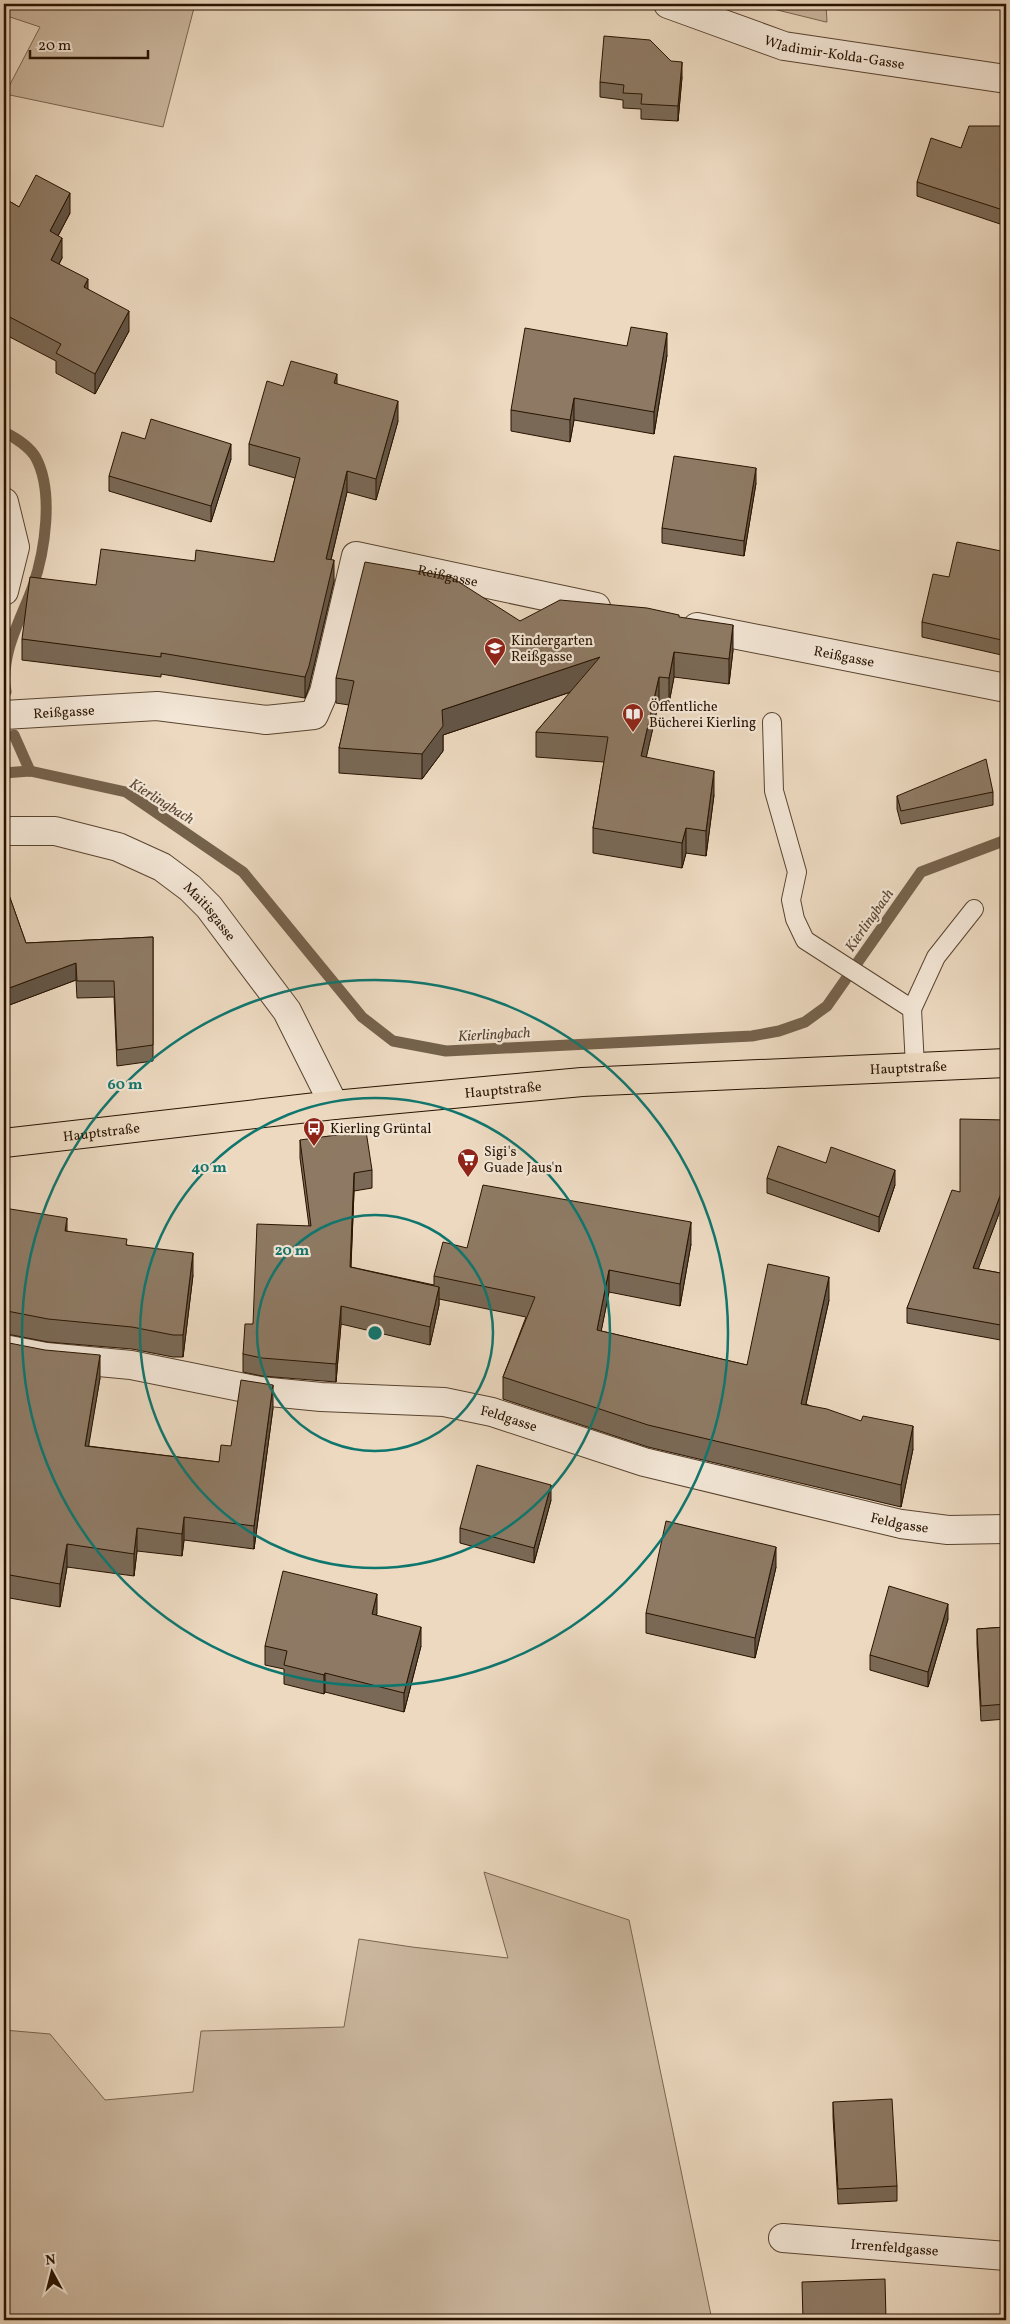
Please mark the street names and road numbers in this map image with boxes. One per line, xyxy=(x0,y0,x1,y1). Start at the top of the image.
street label: Wladimir-Kolda-Gasse xyxy=(761,31,906,75)
street label: Reißgasse xyxy=(415,561,480,593)
street label: Reißgasse xyxy=(812,642,876,673)
street label: Reißgasse xyxy=(33,702,96,724)
street label: Maitisgasse xyxy=(178,879,240,946)
street label: Hauptstraße xyxy=(870,1058,948,1080)
street label: Hauptstraße xyxy=(464,1078,543,1104)
street label: Hauptstraße xyxy=(62,1119,141,1147)
street label: Feldgasse xyxy=(479,1402,540,1437)
street label: Feldgasse xyxy=(868,1509,930,1538)
street label: Irrenfeldgasse xyxy=(850,2235,940,2262)

